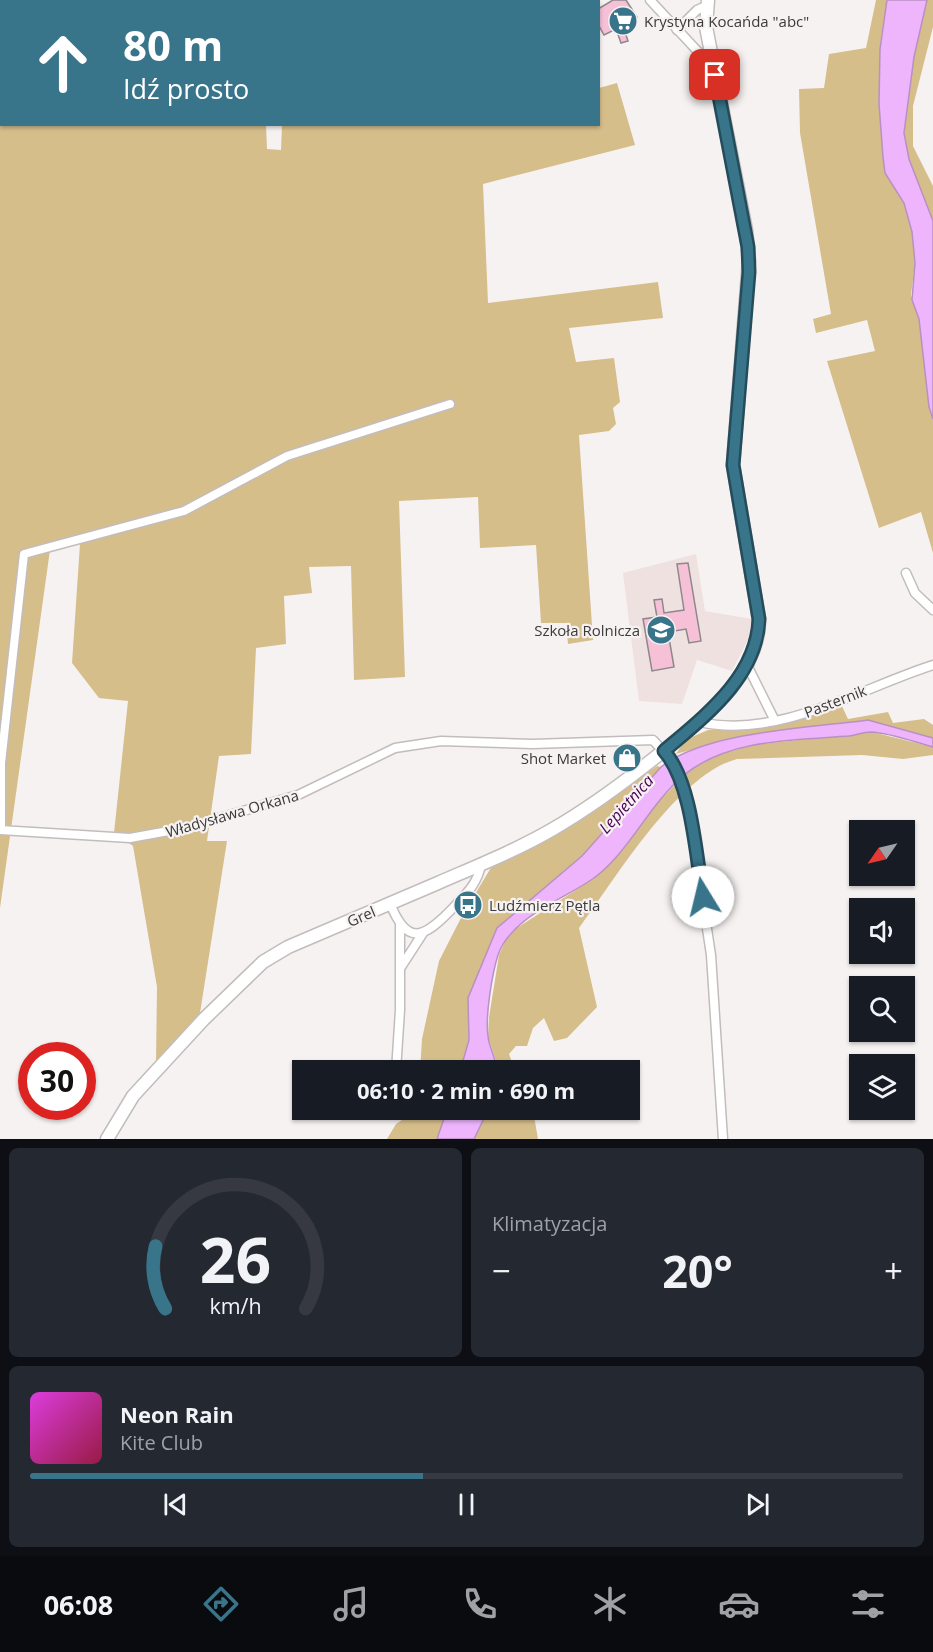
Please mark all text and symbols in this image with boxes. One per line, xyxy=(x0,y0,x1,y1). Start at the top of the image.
supermarket icon: Krystyna Kocańda "abc" xyxy=(607,5,639,37)
place label: Krystyna Kocańda "abc" xyxy=(644,11,809,31)
text: 80 m xyxy=(123,16,223,73)
icon: ahead xyxy=(24,24,102,102)
pin xyxy=(689,49,740,100)
icon: arrive xyxy=(698,58,731,91)
text: Idź prosto xyxy=(123,70,249,107)
school or university icon: Szkoła Rolnicza xyxy=(645,614,677,646)
place label: Szkoła Rolnicza xyxy=(534,620,640,640)
street label: Pasternik xyxy=(801,680,869,722)
shop icon: Shot Market xyxy=(611,742,643,774)
place label: Shot Market xyxy=(521,748,606,768)
water label: Lepietnica xyxy=(594,770,658,838)
street label: Władysława Orkana xyxy=(163,784,301,842)
north arrow xyxy=(849,820,915,886)
map controls xyxy=(849,820,915,1120)
position arrow xyxy=(671,865,735,929)
bus stop icon: Ludźmierz Pętla xyxy=(452,889,484,921)
place label: Ludźmierz Pętla xyxy=(489,895,600,915)
button: sound xyxy=(849,898,915,964)
street label: Grel xyxy=(344,901,378,931)
button: search xyxy=(849,976,915,1042)
speed limit sign: 30 xyxy=(18,1042,96,1120)
button: layers xyxy=(849,1054,915,1120)
text: 06:10 · 2 min · 690 m xyxy=(357,1075,575,1105)
text: Klimatyzacja xyxy=(492,1210,607,1237)
text: 26 xyxy=(200,1216,271,1301)
text: 20° xyxy=(662,1240,733,1301)
text: − xyxy=(492,1248,511,1293)
text: + xyxy=(884,1248,903,1293)
text: km/h xyxy=(209,1292,262,1321)
text: Neon Rain xyxy=(120,1399,234,1429)
text: Kite Club xyxy=(120,1429,203,1456)
icon: previous xyxy=(159,1488,192,1521)
icon: pause xyxy=(450,1488,483,1521)
icon: next xyxy=(741,1488,774,1521)
icon: directions xyxy=(200,1583,242,1625)
icon: music xyxy=(330,1583,372,1625)
icon: phone xyxy=(459,1583,501,1625)
icon: climate xyxy=(589,1583,631,1625)
icon: car xyxy=(718,1583,760,1625)
icon: filters xyxy=(847,1583,889,1625)
text: 06:08 xyxy=(44,1586,113,1623)

